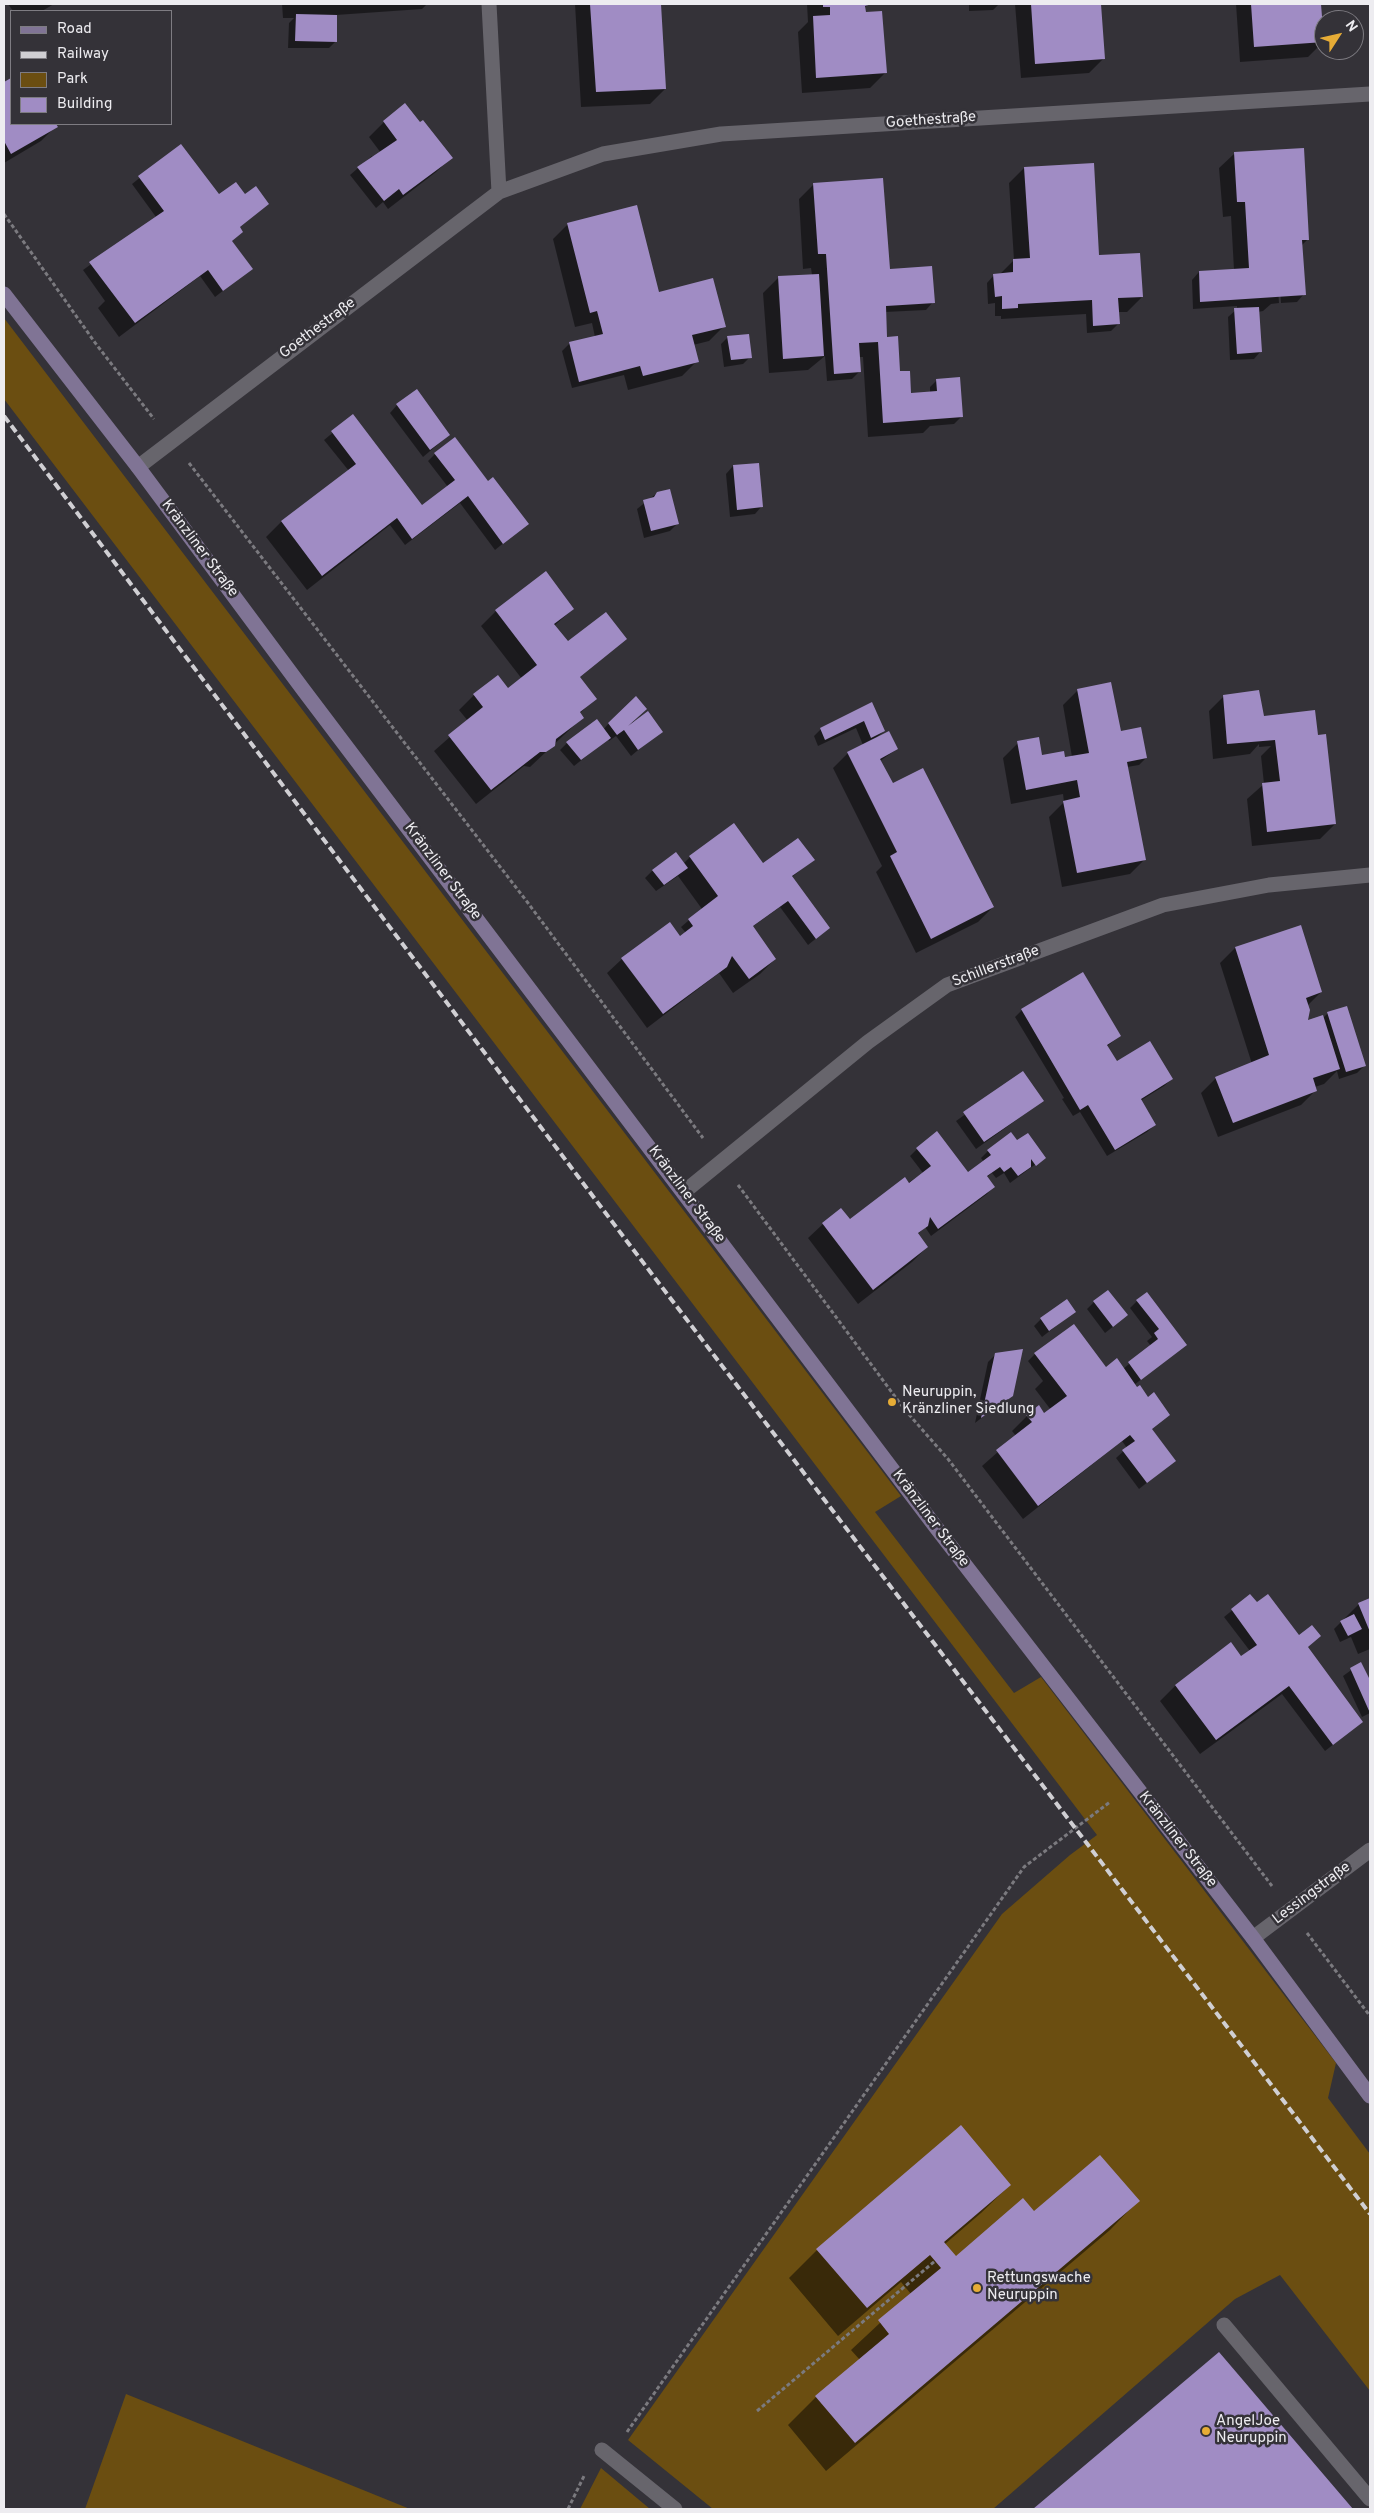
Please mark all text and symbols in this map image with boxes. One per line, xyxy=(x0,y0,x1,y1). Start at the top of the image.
legend xyxy=(10,10,172,125)
north arrow xyxy=(1314,10,1364,60)
text: N xyxy=(1341,18,1361,36)
text: Road xyxy=(57,20,92,39)
text: Railway xyxy=(57,45,109,64)
text: Park xyxy=(57,70,88,89)
text: Building xyxy=(57,95,112,114)
street label: Goethestraße xyxy=(885,109,977,133)
street label: Goethestraße xyxy=(276,295,360,363)
street label: Kränzliner Straße xyxy=(157,497,241,601)
street label: Kränzliner Straße xyxy=(400,820,484,924)
street label: Schillerstraße xyxy=(950,942,1042,992)
street label: Kränzliner Straße xyxy=(644,1143,728,1247)
place label: Neuruppin, Kränzliner Siedlung xyxy=(902,1384,1034,1419)
marker: Neuruppin, Kränzliner Siedlung xyxy=(886,1396,898,1408)
street label: Kränzliner Straße xyxy=(888,1467,972,1571)
street label: Kränzliner Straße xyxy=(1134,1788,1220,1892)
street label: Lessingstraße xyxy=(1269,1859,1355,1929)
place label: Rettungswache Neuruppin xyxy=(987,2270,1091,2305)
marker: Rettungswache Neuruppin xyxy=(971,2282,983,2294)
place label: AngelJoe Neuruppin xyxy=(1216,2413,1287,2448)
marker: AngelJoe Neuruppin xyxy=(1200,2425,1212,2437)

